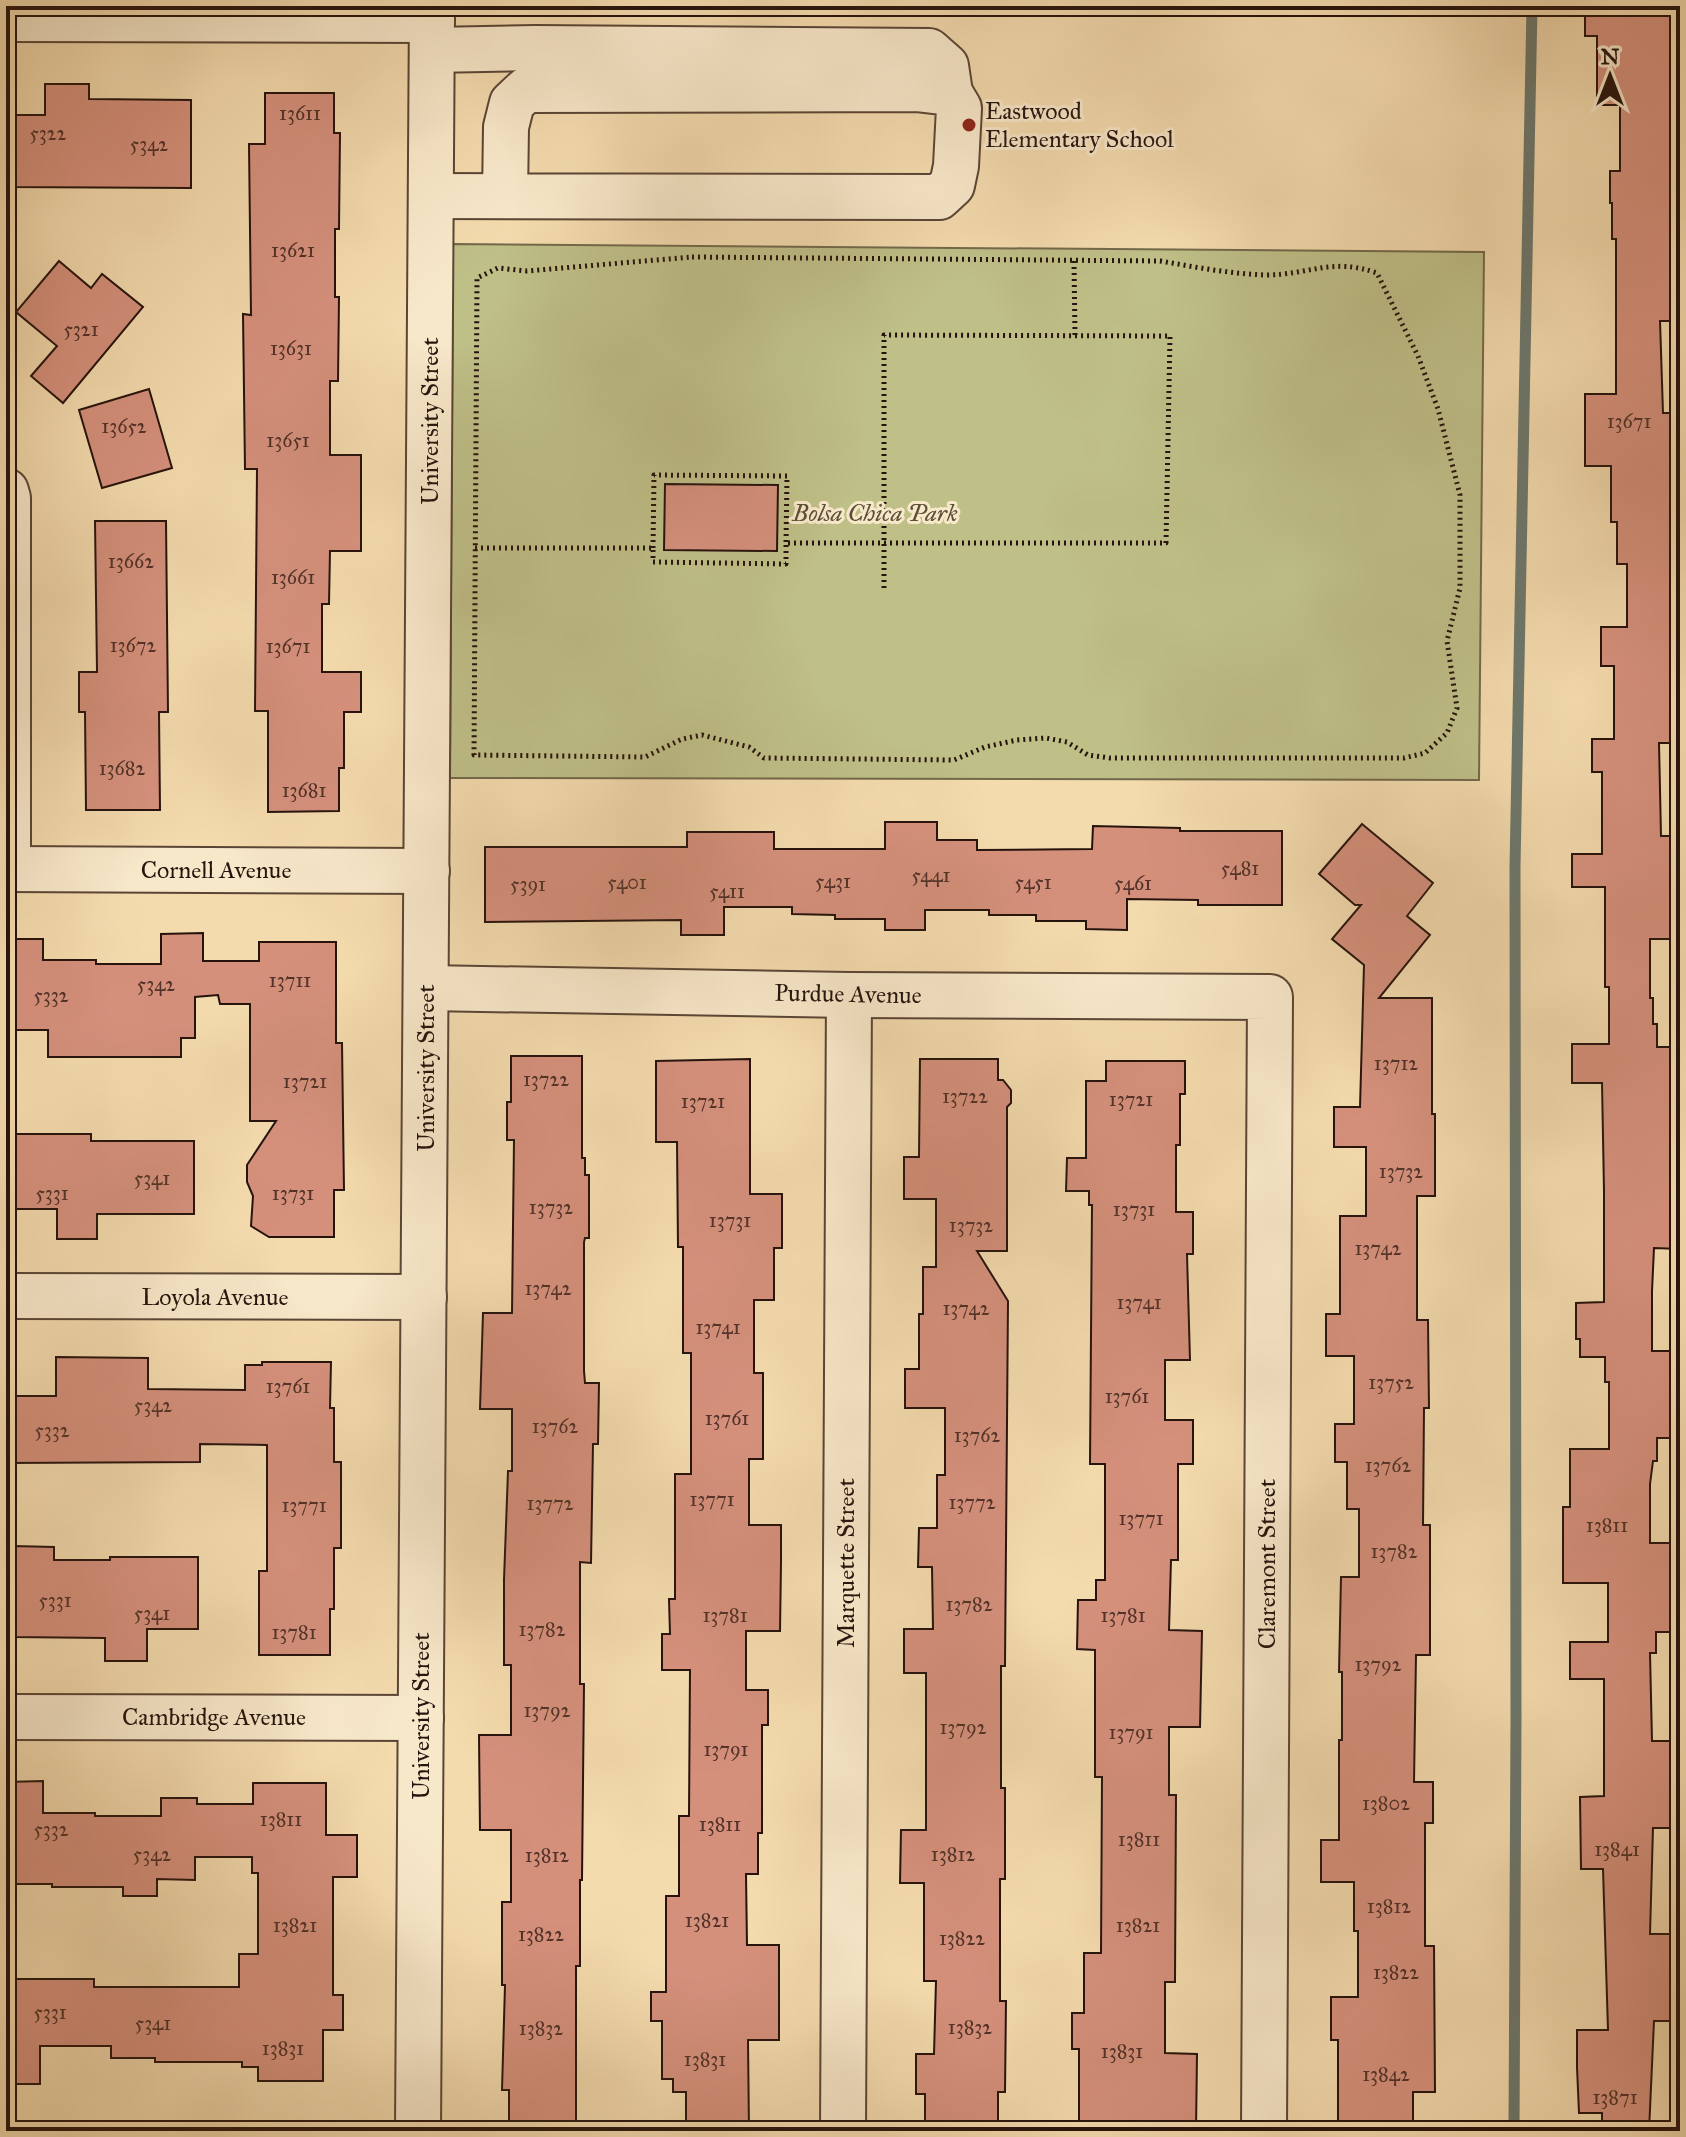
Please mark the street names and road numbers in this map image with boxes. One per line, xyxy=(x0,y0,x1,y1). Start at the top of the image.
street label: University Street xyxy=(415,337,445,505)
street label: Cornell Avenue xyxy=(141,855,291,885)
street label: Purdue Avenue xyxy=(774,978,922,1010)
street label: University Street xyxy=(411,984,441,1152)
street label: Loyola Avenue xyxy=(142,1282,288,1312)
street label: Marquette Street xyxy=(831,1478,861,1648)
street label: Claremont Street xyxy=(1252,1478,1282,1649)
street label: University Street xyxy=(406,1632,436,1800)
street label: Cambridge Avenue xyxy=(122,1702,306,1732)

